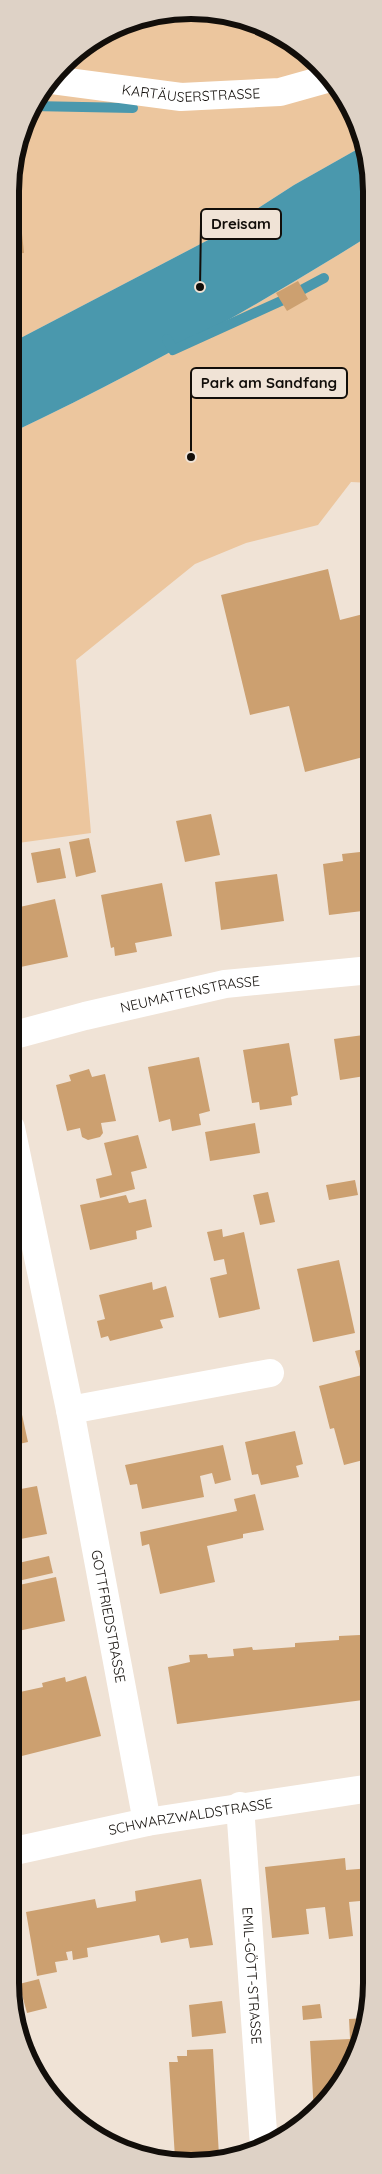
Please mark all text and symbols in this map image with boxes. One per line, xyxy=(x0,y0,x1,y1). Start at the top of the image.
street label: KARTÄUSERSTRASSE xyxy=(121,80,261,106)
callout: Dreisam xyxy=(201,209,281,239)
text: Dreisam xyxy=(211,214,271,233)
callout: Park am Sandfang xyxy=(191,368,347,398)
text: Park am Sandfang xyxy=(201,373,337,392)
street label: NEUMATTENSTRASSE xyxy=(118,972,261,1017)
street label: GOTTFRIEDSTRASSE xyxy=(87,1548,130,1684)
street label: SCHWARZWALDSTRASSE xyxy=(107,1794,274,1839)
street label: EMIL-GÖTT-STRASSE xyxy=(238,1906,266,2045)

